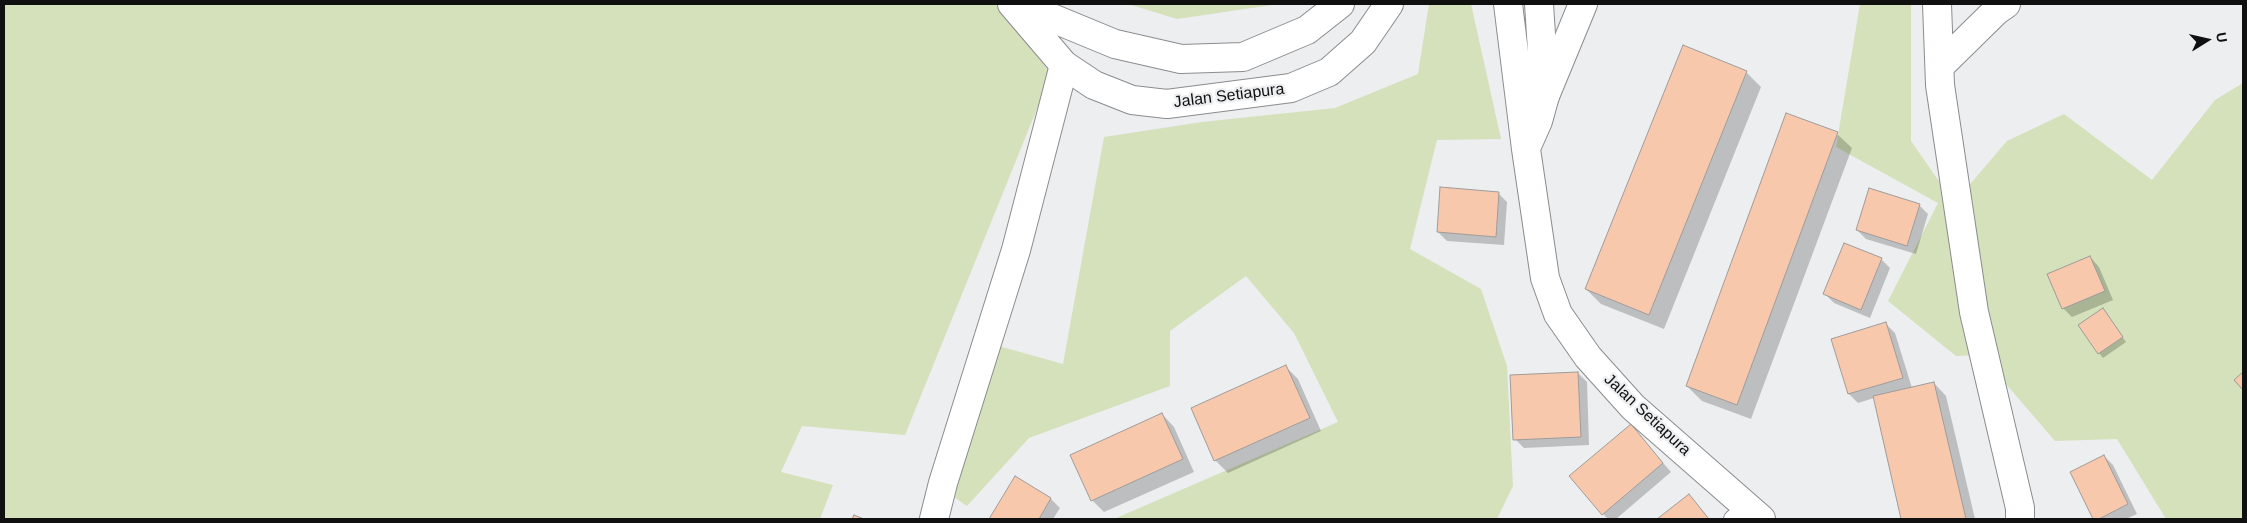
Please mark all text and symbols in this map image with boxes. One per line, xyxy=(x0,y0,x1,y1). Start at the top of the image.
north arrow xyxy=(2182,15,2232,65)
text: U xyxy=(2213,31,2231,44)
street label: Jalan Setiapura xyxy=(1173,80,1285,112)
street label: Jalan Setiapura xyxy=(1600,370,1694,460)

